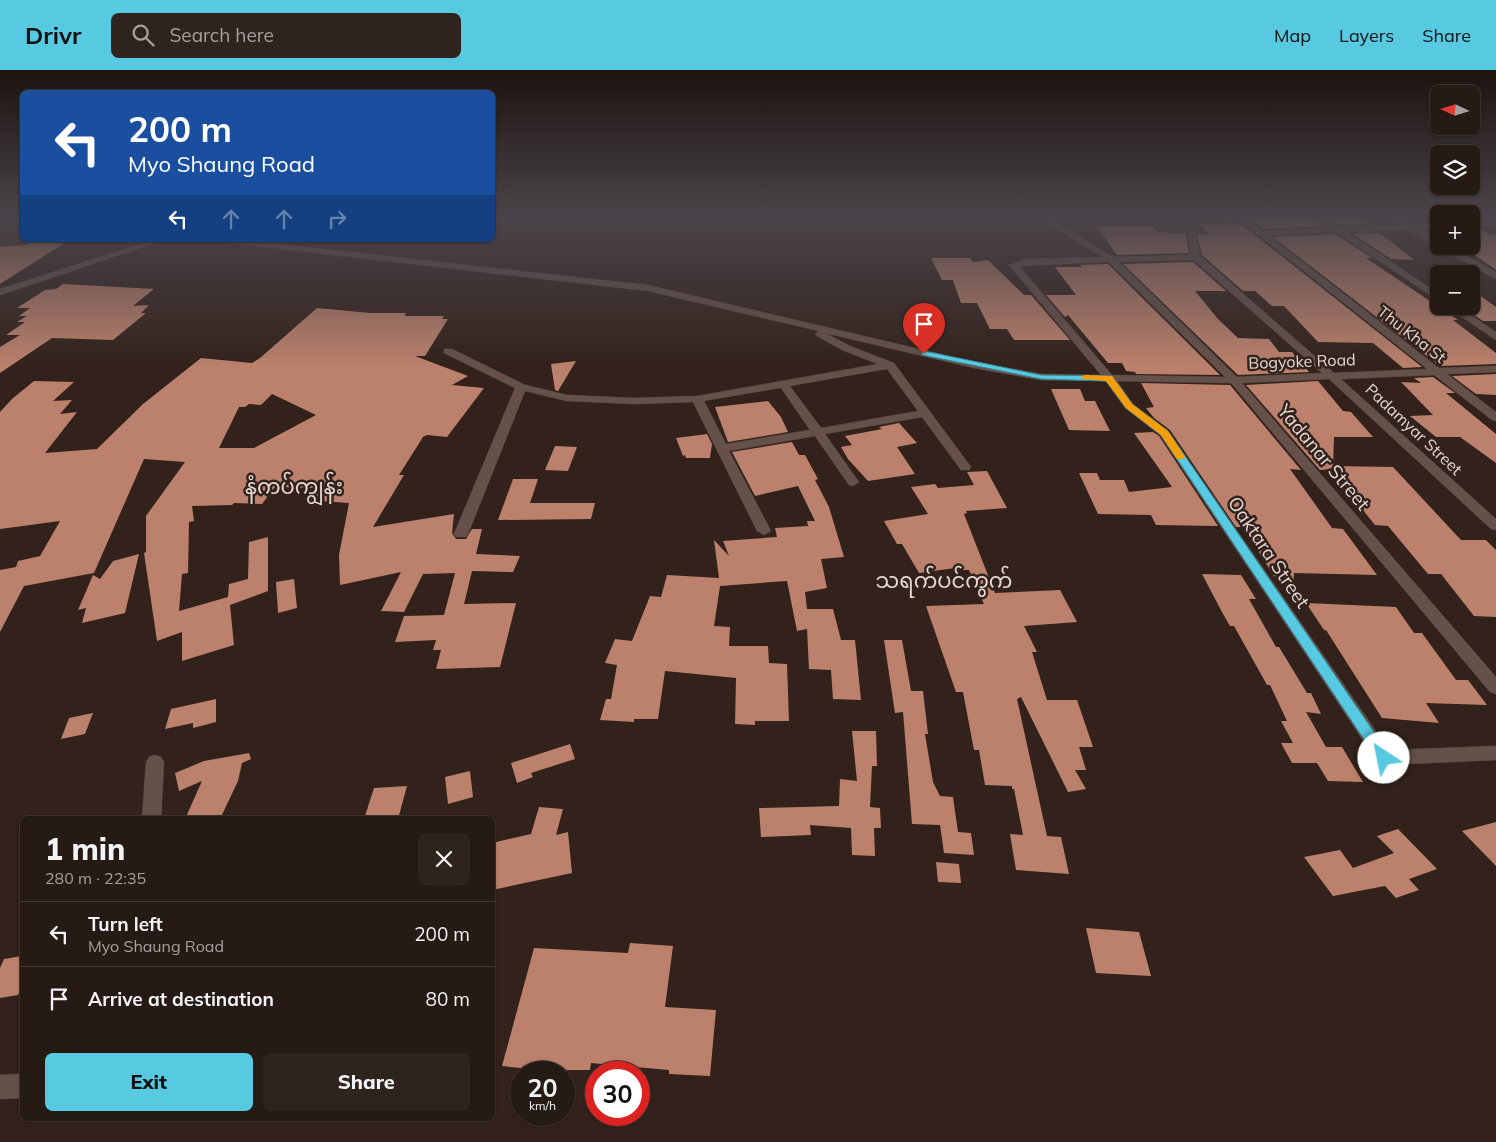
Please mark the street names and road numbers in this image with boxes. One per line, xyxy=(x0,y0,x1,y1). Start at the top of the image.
street label: Thu Kha St xyxy=(1374,301,1450,367)
street label: Bogyoke Road xyxy=(1248,349,1356,373)
street label: Padamyar Street xyxy=(1361,379,1467,479)
street label: Yadanar Street xyxy=(1272,398,1376,515)
street label: Oaktara Street xyxy=(1223,492,1315,613)

